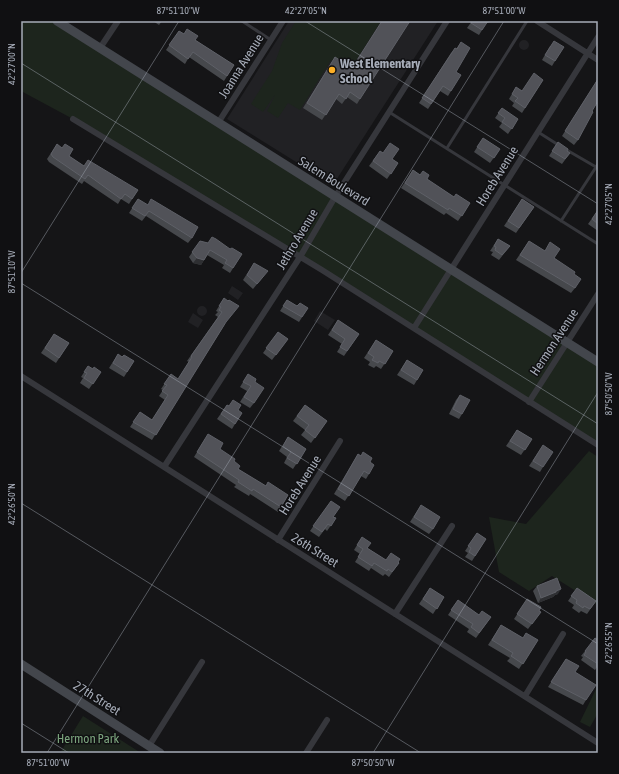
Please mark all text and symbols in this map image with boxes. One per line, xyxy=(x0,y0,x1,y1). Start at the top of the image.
text: 87°51'10"W xyxy=(156,5,200,16)
text: 42°27'05"N xyxy=(285,5,327,16)
text: 87°51'00"W xyxy=(482,5,526,16)
street label: Joanna Avenue xyxy=(215,31,267,101)
text: 42°27'00"N xyxy=(6,43,17,85)
place label: West Elementary School xyxy=(339,56,421,86)
marker: West Elementary School xyxy=(327,65,337,75)
street label: Horeb Avenue xyxy=(473,143,521,209)
street label: Salem Boulevard xyxy=(296,153,372,209)
text: 42°27'05"N xyxy=(603,183,614,225)
street label: Jethro Avenue xyxy=(273,206,321,272)
text: 87°51'10"W xyxy=(6,250,17,294)
street label: Hermon Avenue xyxy=(527,306,581,378)
text: 87°50'50"W xyxy=(603,372,614,416)
street label: Horeb Avenue xyxy=(276,452,324,518)
text: 42°26'50"N xyxy=(6,483,17,525)
street label: 26th Street xyxy=(289,530,341,570)
text: 42°26'55"N xyxy=(603,622,614,664)
street label: 27th Street xyxy=(71,678,123,718)
park label: Hermon Park xyxy=(57,731,120,746)
text: 87°51'00"W xyxy=(26,757,70,768)
text: 87°50'50"W xyxy=(351,757,395,768)

